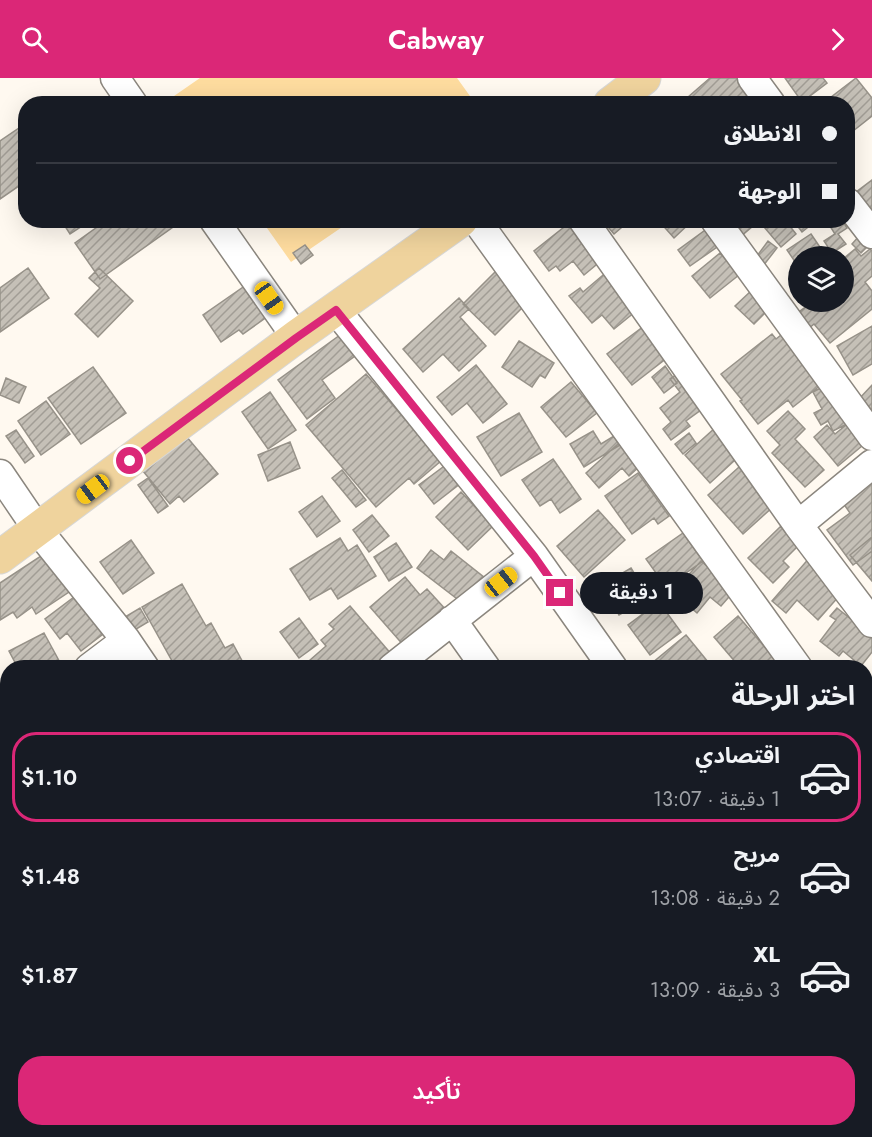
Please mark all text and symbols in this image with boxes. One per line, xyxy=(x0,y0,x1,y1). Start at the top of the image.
text: Cabway xyxy=(388,20,484,59)
icon: search xyxy=(18,23,51,56)
icon: forward xyxy=(821,23,854,56)
text: الانطلاق xyxy=(724,117,801,149)
text: الوجهة xyxy=(738,175,801,207)
map controls xyxy=(788,246,854,312)
button: layers xyxy=(788,246,854,312)
car xyxy=(251,278,287,318)
route start xyxy=(116,447,143,474)
car xyxy=(73,471,113,507)
car xyxy=(481,564,521,600)
callout: 1 دقيقة xyxy=(581,572,704,614)
text: 1 دقيقة xyxy=(609,578,674,607)
route end xyxy=(546,579,573,606)
text: اختر الرحلة xyxy=(732,676,855,715)
text: اقتصادي xyxy=(695,739,780,771)
icon: car xyxy=(798,750,852,804)
text: $1.10 xyxy=(21,761,77,793)
text: 1 دقيقة · 13:07 xyxy=(653,785,780,814)
text: مريح xyxy=(734,838,780,870)
icon: car xyxy=(798,849,852,903)
text: $1.48 xyxy=(21,860,80,892)
text: 2 دقيقة · 13:08 xyxy=(650,884,780,913)
text: XL xyxy=(753,938,780,970)
icon: car xyxy=(798,948,852,1002)
text: $1.87 xyxy=(21,959,78,991)
text: 3 دقيقة · 13:09 xyxy=(650,976,780,1005)
button: تأكيد xyxy=(18,1056,855,1125)

